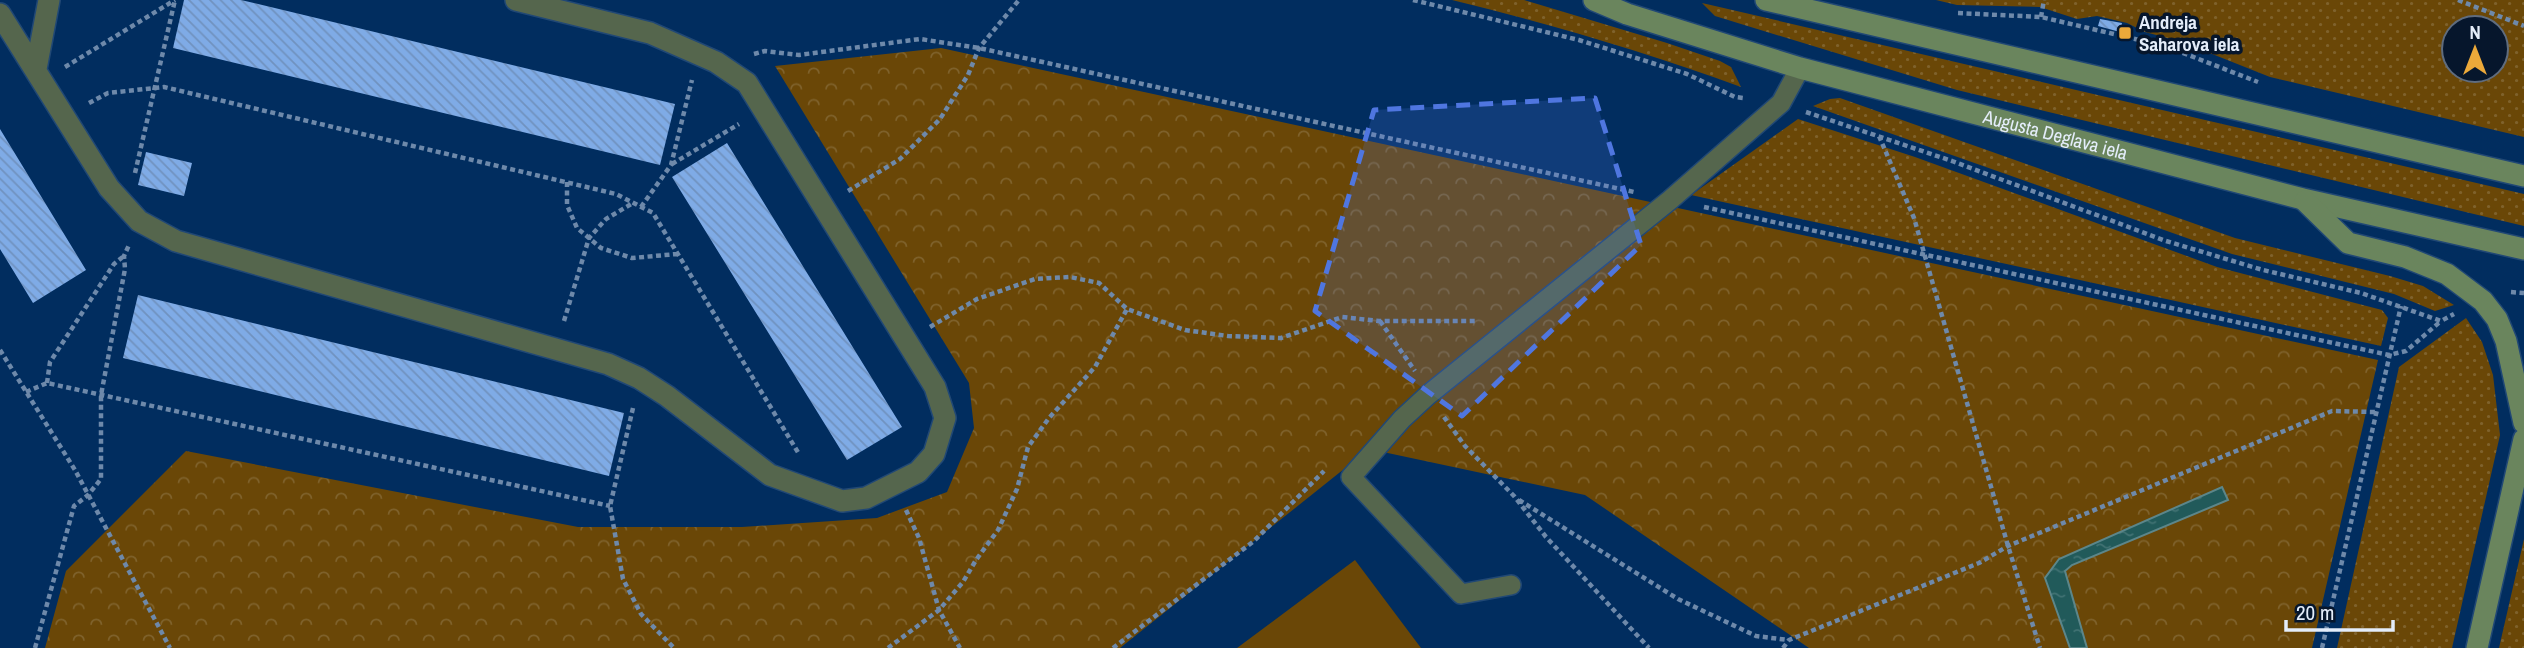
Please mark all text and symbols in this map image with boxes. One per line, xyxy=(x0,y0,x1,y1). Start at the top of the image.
place label: Andreja Saharova iela xyxy=(2139,9,2240,57)
north arrow xyxy=(2440,14,2510,84)
text: N xyxy=(2469,19,2481,45)
marker: Andreja Saharova iela xyxy=(2117,25,2133,41)
street label: Augusta Deglava iela xyxy=(1979,103,2131,166)
scale bar xyxy=(2286,588,2393,632)
text: 20 m xyxy=(2296,598,2334,627)

